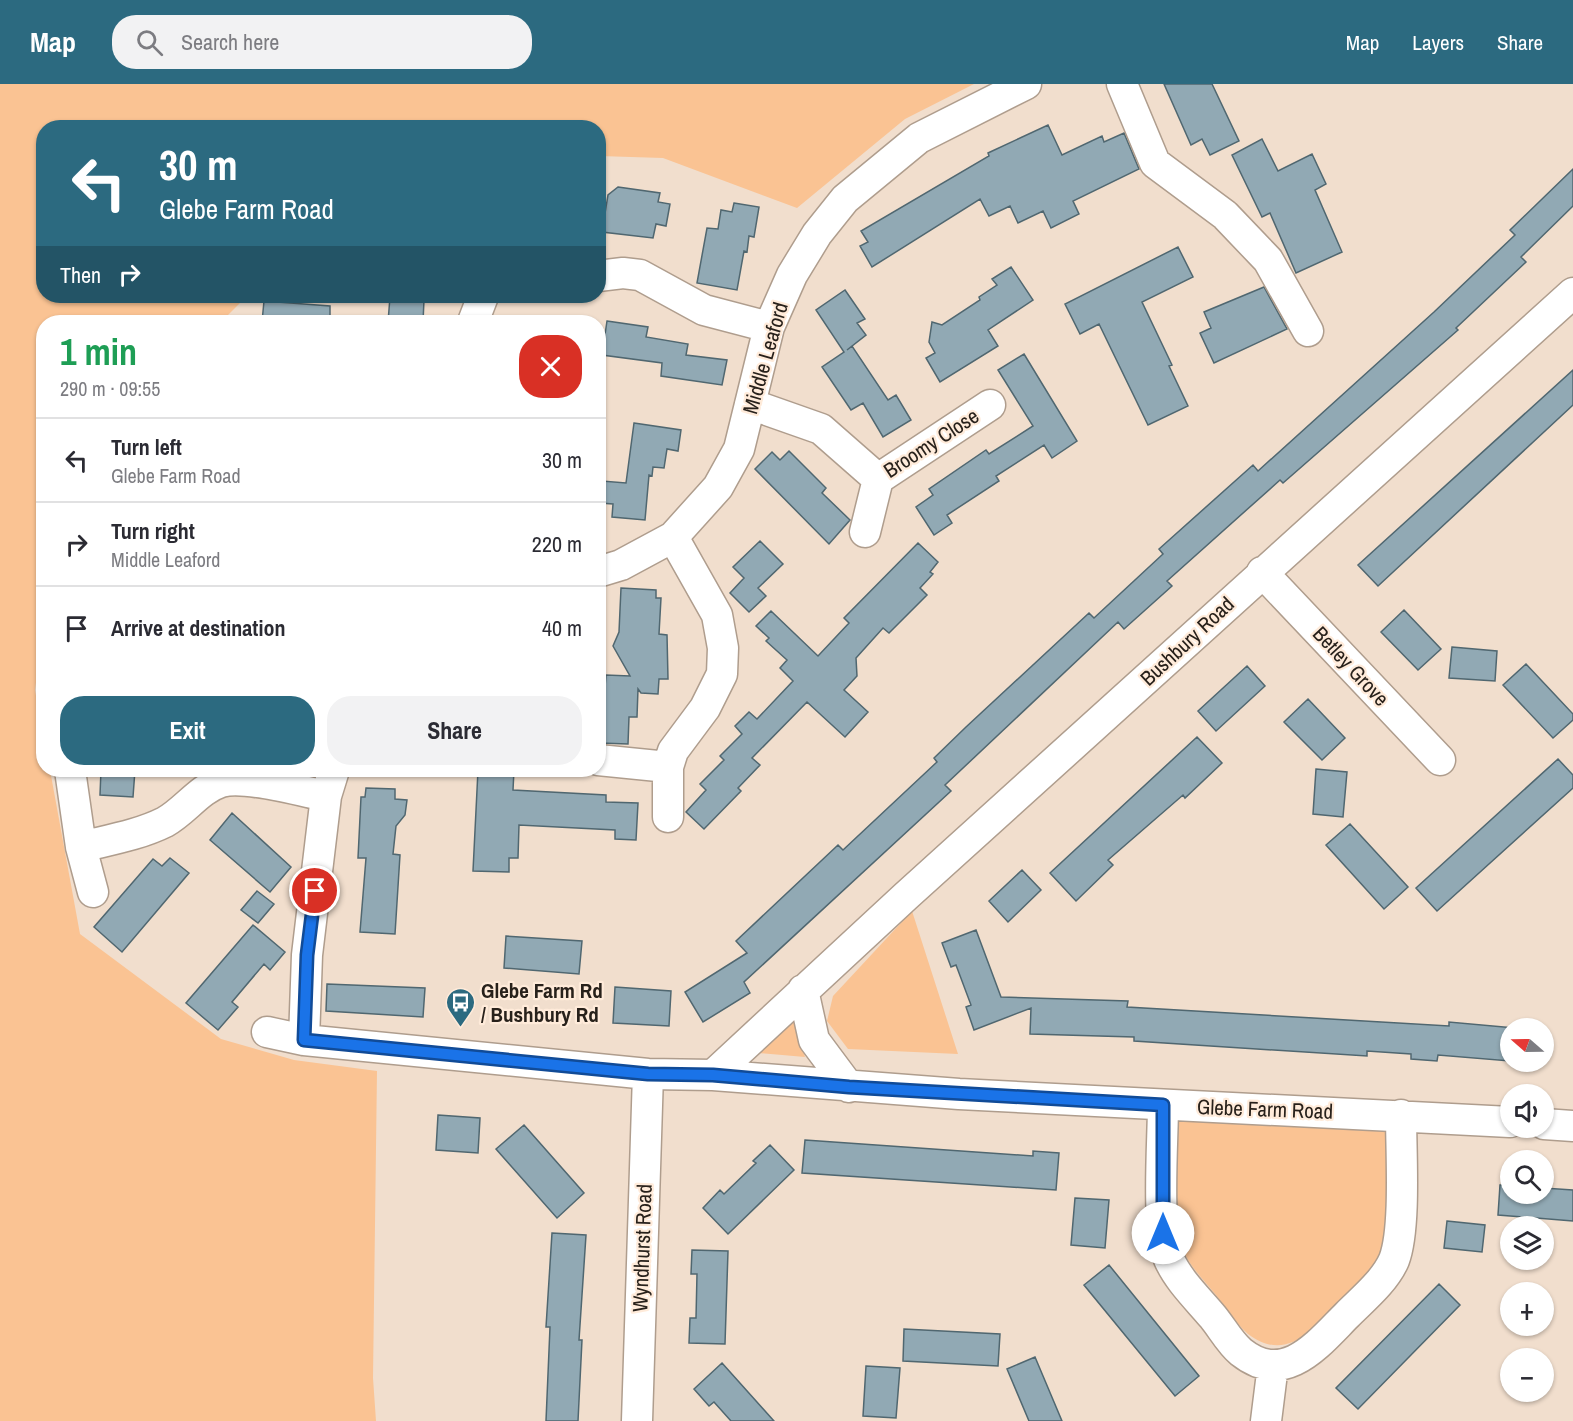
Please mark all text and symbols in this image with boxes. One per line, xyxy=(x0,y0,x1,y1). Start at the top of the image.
search box xyxy=(112,15,532,69)
text: Map xyxy=(30,23,76,61)
icon: search xyxy=(133,26,166,59)
text: Search here xyxy=(181,27,279,57)
text: Map xyxy=(1346,28,1379,57)
text: Layers xyxy=(1412,28,1464,57)
text: Share xyxy=(1497,28,1543,57)
text: 30 m xyxy=(159,137,238,193)
icon: left xyxy=(60,144,138,222)
text: Glebe Farm Road xyxy=(159,191,334,227)
icon: right xyxy=(113,258,146,291)
text: Then xyxy=(60,260,101,290)
street label: Middle Leaford xyxy=(735,299,795,417)
text: 1 min xyxy=(60,328,137,376)
button: close xyxy=(519,335,582,398)
text: 290 m · 09:55 xyxy=(60,375,160,402)
street label: Broomy Close xyxy=(878,401,984,485)
text: Turn left xyxy=(111,432,182,462)
icon: left xyxy=(60,444,93,477)
text: 30 m xyxy=(542,445,582,475)
text: Glebe Farm Road xyxy=(111,462,241,489)
text: Turn right xyxy=(111,516,195,546)
icon: right xyxy=(60,528,93,561)
text: 220 m xyxy=(532,529,582,559)
text: Middle Leaford xyxy=(111,546,220,573)
street label: Bushbury Road xyxy=(1134,590,1240,692)
icon: arrive xyxy=(60,612,93,645)
text: Arrive at destination xyxy=(111,613,285,643)
text: 40 m xyxy=(542,613,582,643)
street label: Betley Grove xyxy=(1306,620,1396,712)
button: Exit xyxy=(60,696,315,765)
button: Share xyxy=(327,696,582,765)
pin xyxy=(289,865,340,916)
icon: arrive xyxy=(298,874,331,907)
place label: Glebe Farm Rd / Bushbury Rd xyxy=(481,976,603,1029)
bus stop icon: Glebe Farm Rd / Bushbury Rd xyxy=(444,986,476,1028)
north arrow xyxy=(1500,1018,1554,1072)
map controls xyxy=(1500,1018,1554,1402)
button: sound xyxy=(1500,1084,1554,1138)
street label: Glebe Farm Road xyxy=(1197,1092,1333,1126)
button: search xyxy=(1500,1150,1554,1204)
street label: Wyndhurst Road xyxy=(625,1183,659,1313)
position arrow xyxy=(1131,1201,1195,1265)
button: layers xyxy=(1500,1216,1554,1270)
button: + xyxy=(1500,1282,1554,1336)
button: − xyxy=(1500,1348,1554,1402)

